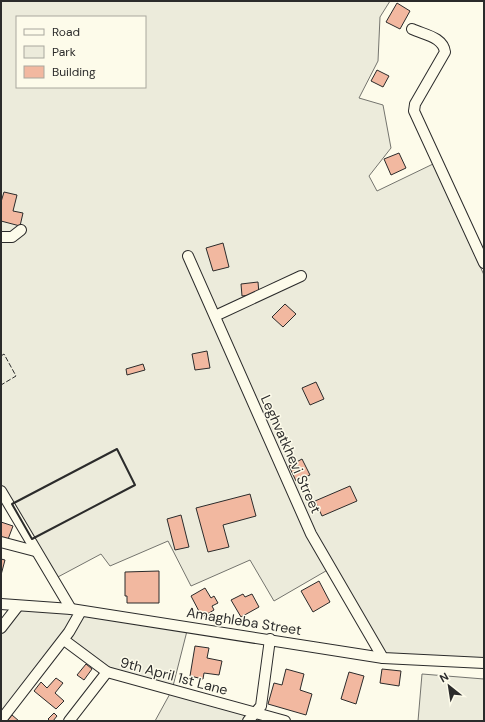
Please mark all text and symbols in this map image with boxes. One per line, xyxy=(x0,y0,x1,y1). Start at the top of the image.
legend xyxy=(16,16,146,88)
text: Road xyxy=(52,24,80,40)
text: Park xyxy=(52,44,76,60)
text: Building xyxy=(52,64,96,80)
street label: Leghvatkhevi Street xyxy=(257,392,325,516)
street label: Amaghleba Street xyxy=(185,603,303,639)
street label: 9th April 1st Lane xyxy=(118,653,230,699)
north arrow xyxy=(429,666,469,706)
text: N xyxy=(437,669,451,685)

